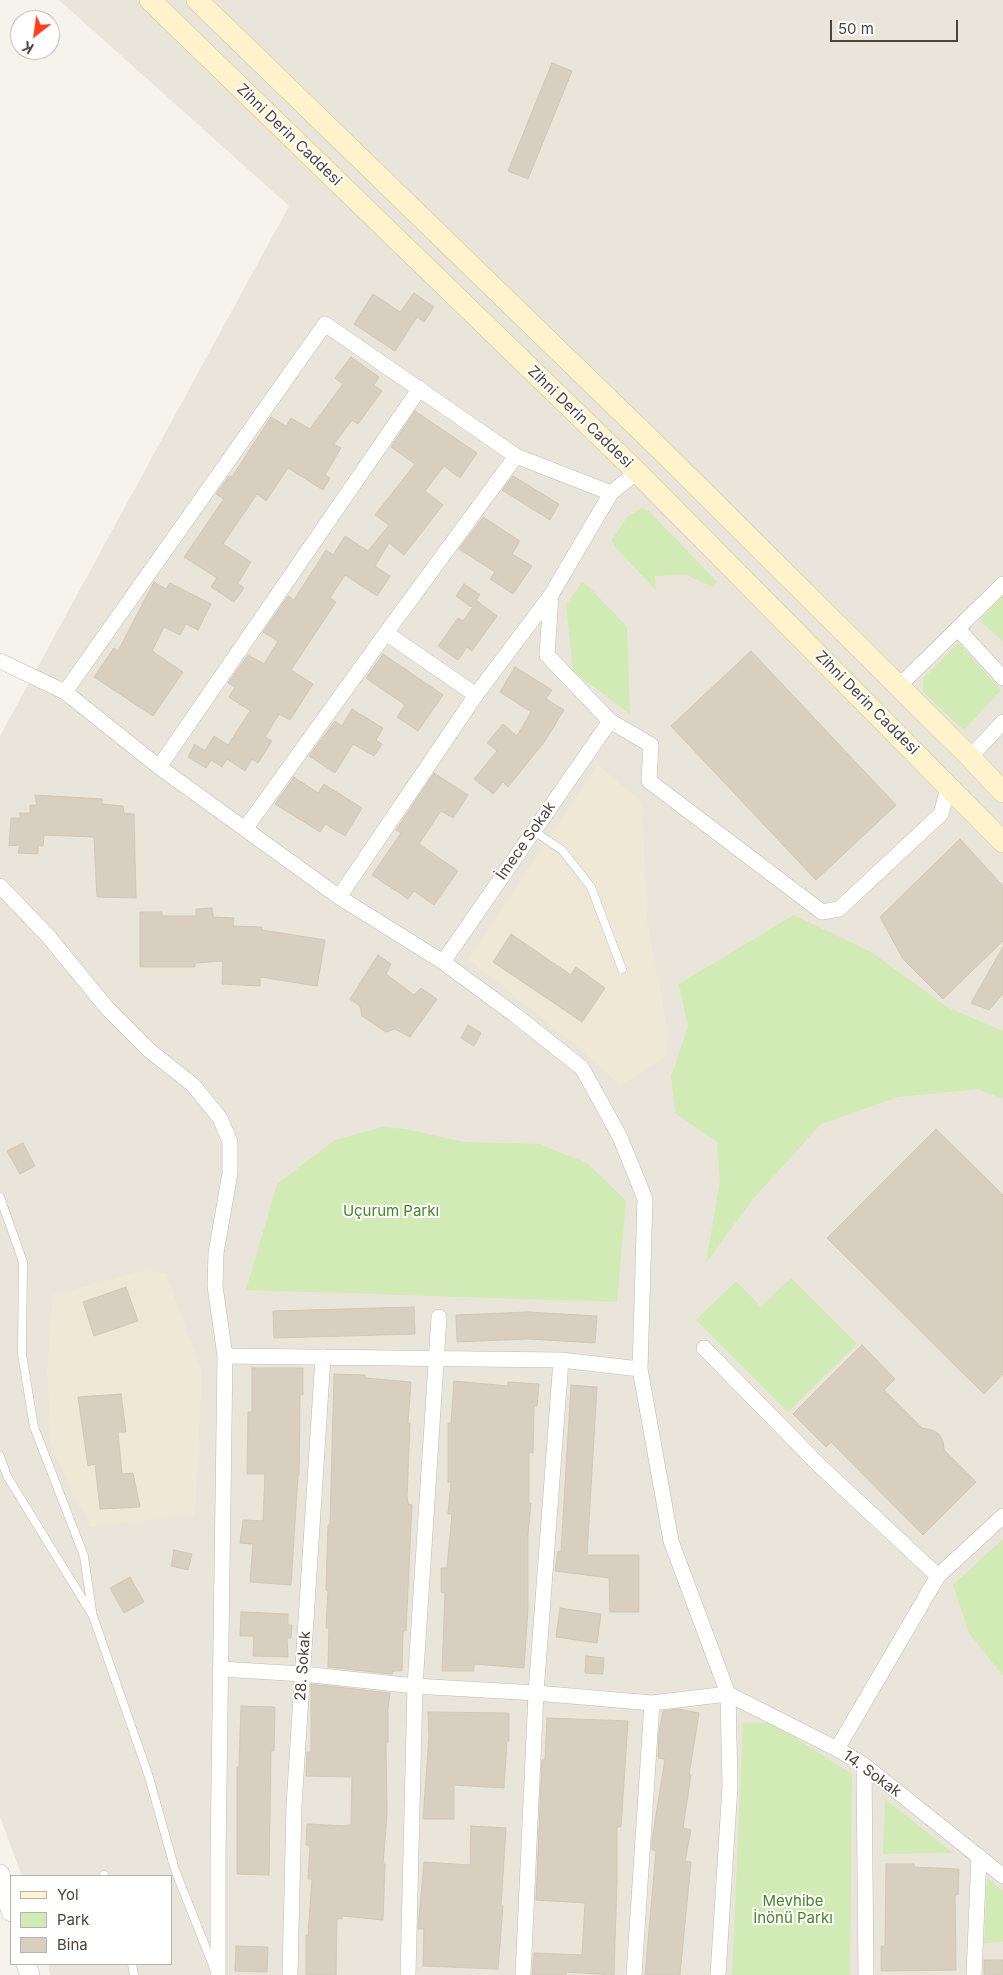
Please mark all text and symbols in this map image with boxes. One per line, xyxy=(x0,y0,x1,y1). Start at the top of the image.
north arrow xyxy=(10,10,60,60)
scale bar xyxy=(833,10,960,42)
text: 50 m xyxy=(838,19,874,38)
text: K xyxy=(19,38,36,57)
street label: Zihni Derin Caddesi xyxy=(233,80,345,190)
street label: Zihni Derin Caddesi xyxy=(524,362,636,472)
street label: Zihni Derin Caddesi xyxy=(812,648,922,758)
street label: İmece Sokak xyxy=(493,799,559,883)
park label: Uçurum Parkı xyxy=(343,1202,439,1220)
street label: 28. Sokak xyxy=(292,1630,314,1702)
street label: 14. Sokak xyxy=(839,1747,905,1801)
legend xyxy=(10,1875,172,1965)
text: Yol xyxy=(57,1885,79,1904)
park label: Mevhibe İnönü Parkı xyxy=(753,1892,833,1927)
text: Park xyxy=(57,1910,89,1929)
text: Bina xyxy=(57,1935,88,1954)

